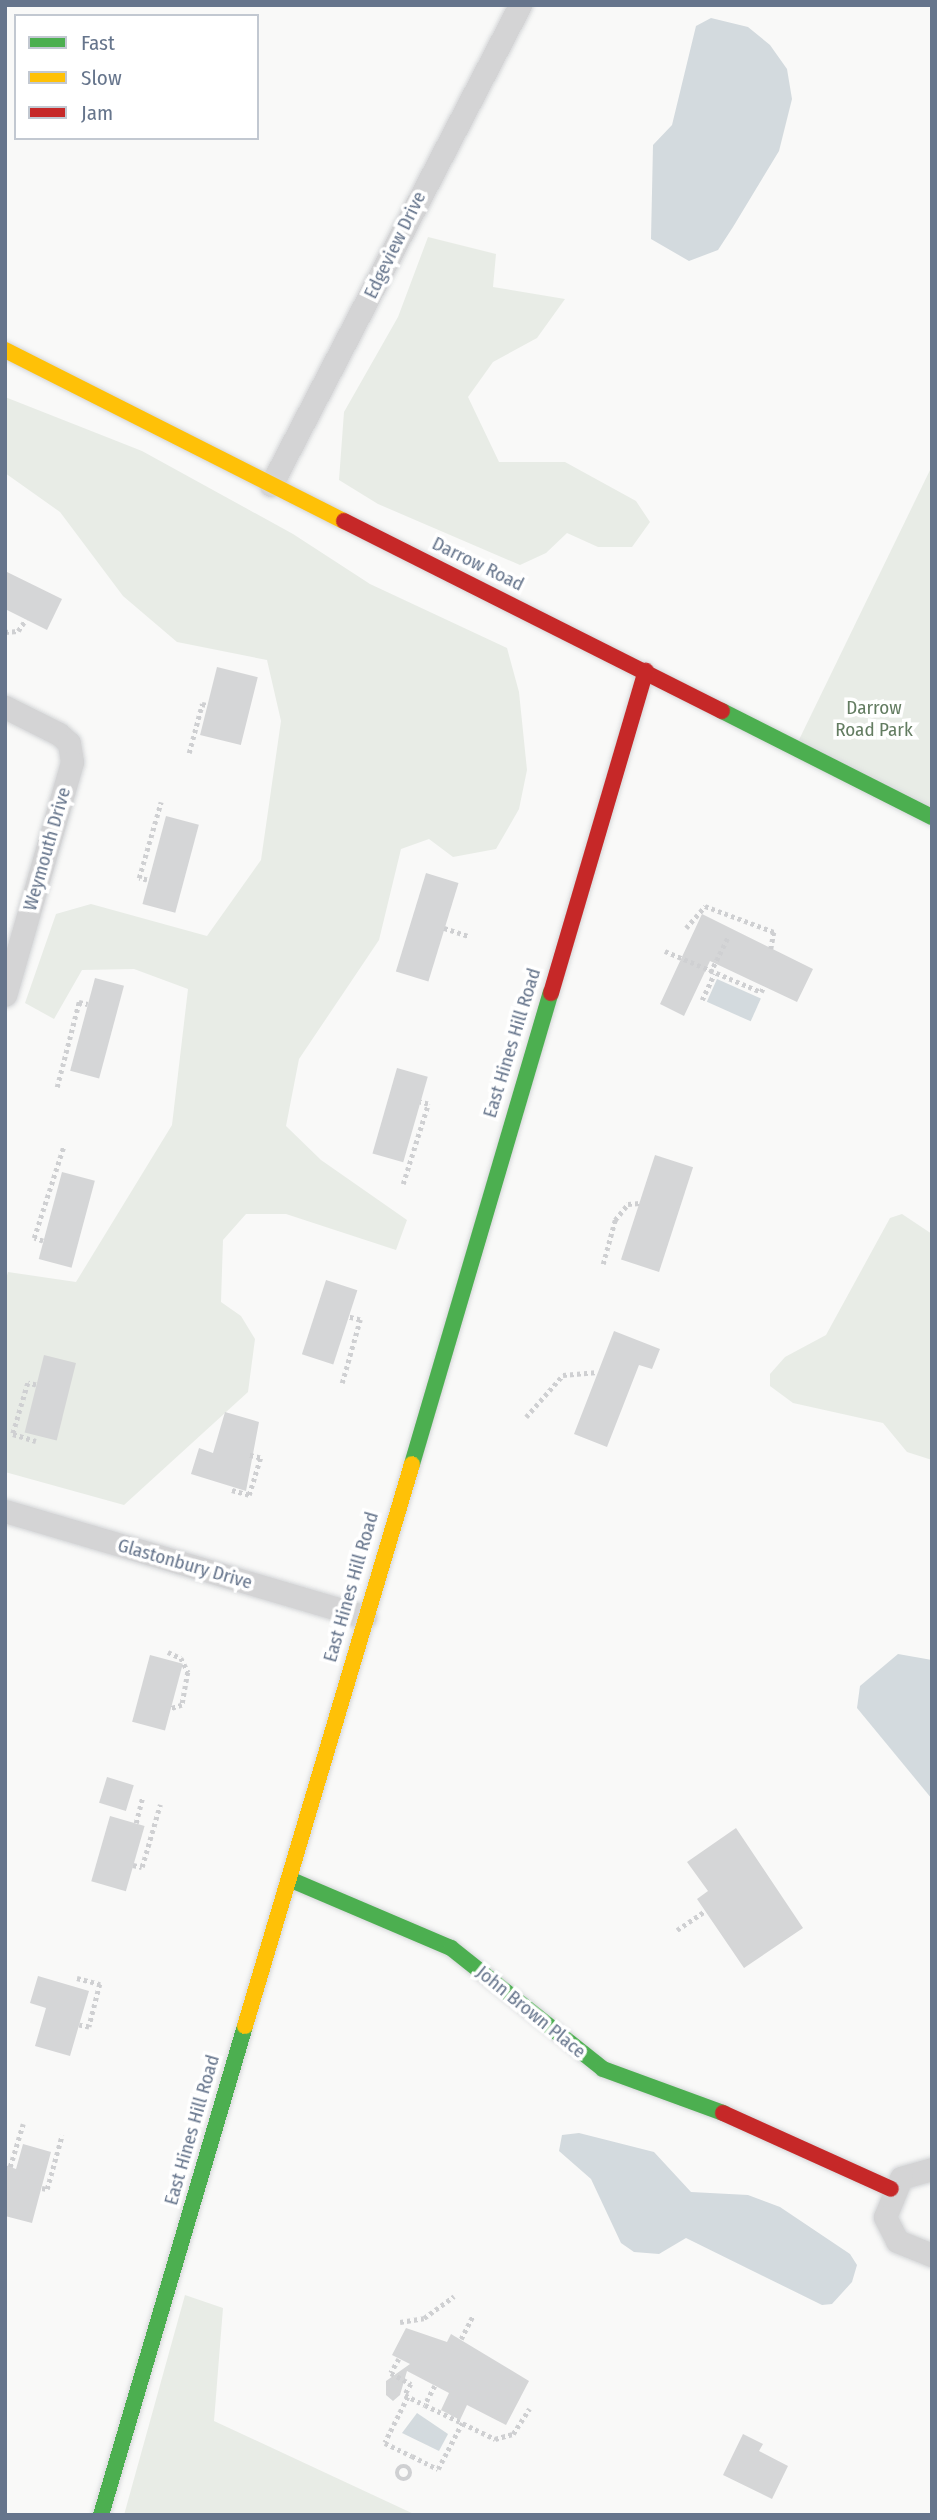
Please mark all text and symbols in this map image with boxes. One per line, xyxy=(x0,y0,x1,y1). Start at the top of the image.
legend xyxy=(14,14,259,140)
text: Fast xyxy=(81,30,115,56)
text: Slow xyxy=(81,65,122,91)
text: Jam xyxy=(81,100,113,126)
street label: Edgeview Drive xyxy=(359,188,431,302)
street label: Darrow Road xyxy=(428,532,528,596)
park label: Darrow Road Park xyxy=(835,697,913,741)
street label: Weymouth Drive xyxy=(18,785,76,913)
street label: East Hines Hill Road xyxy=(478,965,546,1121)
street label: East Hines Hill Road xyxy=(319,1509,383,1665)
street label: Glastonbury Drive xyxy=(115,1534,255,1594)
street label: John Brown Place xyxy=(472,1961,590,2063)
street label: East Hines Hill Road xyxy=(160,2052,224,2208)

